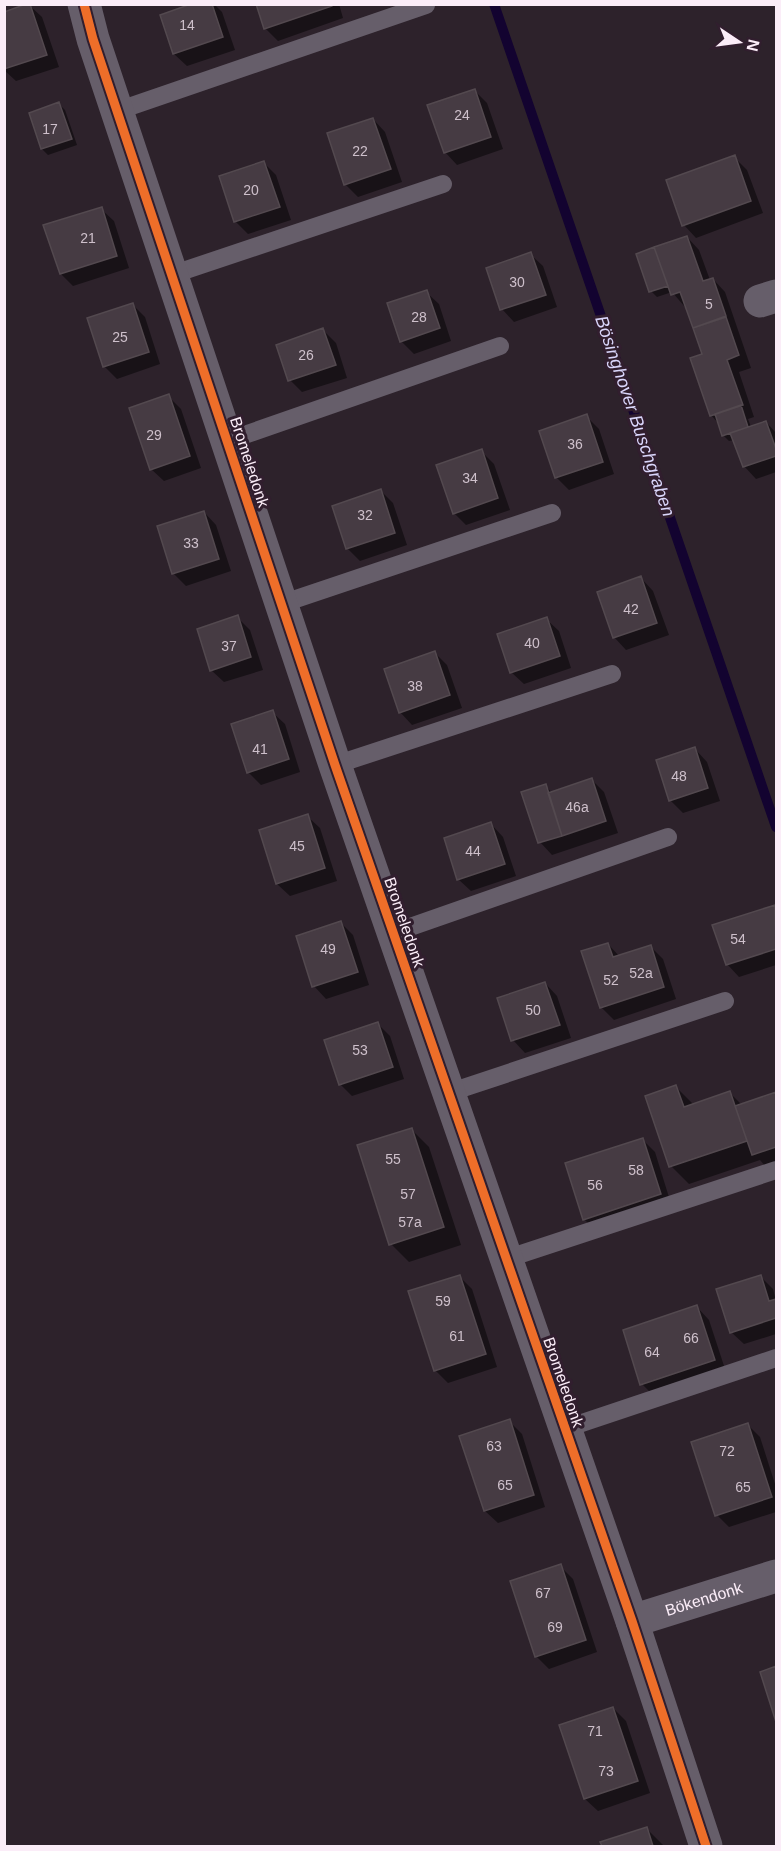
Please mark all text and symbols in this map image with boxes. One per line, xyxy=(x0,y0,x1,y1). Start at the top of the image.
north arrow xyxy=(709,12,769,72)
house number: 14 xyxy=(179,17,195,33)
text: N xyxy=(744,38,763,53)
house number: 24 xyxy=(454,107,470,123)
house number: 17 xyxy=(42,121,58,137)
house number: 22 xyxy=(352,143,368,159)
house number: 20 xyxy=(243,182,259,198)
house number: 21 xyxy=(80,230,96,246)
house number: 30 xyxy=(509,274,525,290)
house number: 5 xyxy=(705,296,713,312)
house number: 28 xyxy=(411,309,427,325)
water label: Bösinghover Buschgraben xyxy=(591,313,679,519)
house number: 25 xyxy=(112,329,128,345)
house number: 26 xyxy=(298,347,314,363)
street label: Bromeledonk xyxy=(227,415,272,511)
house number: 29 xyxy=(146,427,162,443)
house number: 36 xyxy=(567,436,583,452)
house number: 34 xyxy=(462,470,478,486)
house number: 32 xyxy=(357,507,373,523)
house number: 33 xyxy=(183,535,199,551)
house number: 42 xyxy=(623,601,639,617)
house number: 40 xyxy=(524,635,540,651)
house number: 37 xyxy=(221,638,237,654)
house number: 38 xyxy=(407,678,423,694)
house number: 41 xyxy=(252,741,268,757)
house number: 48 xyxy=(671,768,687,784)
house number: 46a xyxy=(565,799,589,815)
house number: 45 xyxy=(289,838,305,854)
house number: 44 xyxy=(465,843,481,859)
street label: Bromeledonk xyxy=(381,875,428,970)
house number: 54 xyxy=(730,931,746,947)
house number: 49 xyxy=(320,941,336,957)
house number: 52a xyxy=(629,965,653,981)
house number: 52 xyxy=(603,972,619,988)
house number: 50 xyxy=(525,1002,541,1018)
house number: 53 xyxy=(352,1042,368,1058)
house number: 55 xyxy=(385,1151,401,1167)
house number: 58 xyxy=(628,1162,644,1178)
house number: 56 xyxy=(587,1177,603,1193)
house number: 57 xyxy=(400,1186,416,1202)
house number: 57a xyxy=(398,1214,422,1230)
house number: 59 xyxy=(435,1293,451,1309)
house number: 61 xyxy=(449,1328,465,1344)
house number: 66 xyxy=(683,1330,699,1346)
street label: Bromeledonk xyxy=(540,1335,587,1430)
house number: 64 xyxy=(644,1344,660,1360)
house number: 63 xyxy=(486,1438,502,1454)
house number: 72 xyxy=(719,1443,735,1459)
house number: 65 xyxy=(497,1477,513,1493)
house number: 65 xyxy=(735,1479,751,1495)
street label: Bökendonk xyxy=(663,1579,745,1619)
house number: 67 xyxy=(535,1585,551,1601)
house number: 69 xyxy=(547,1619,563,1635)
house number: 71 xyxy=(587,1723,603,1739)
house number: 73 xyxy=(598,1763,614,1779)

